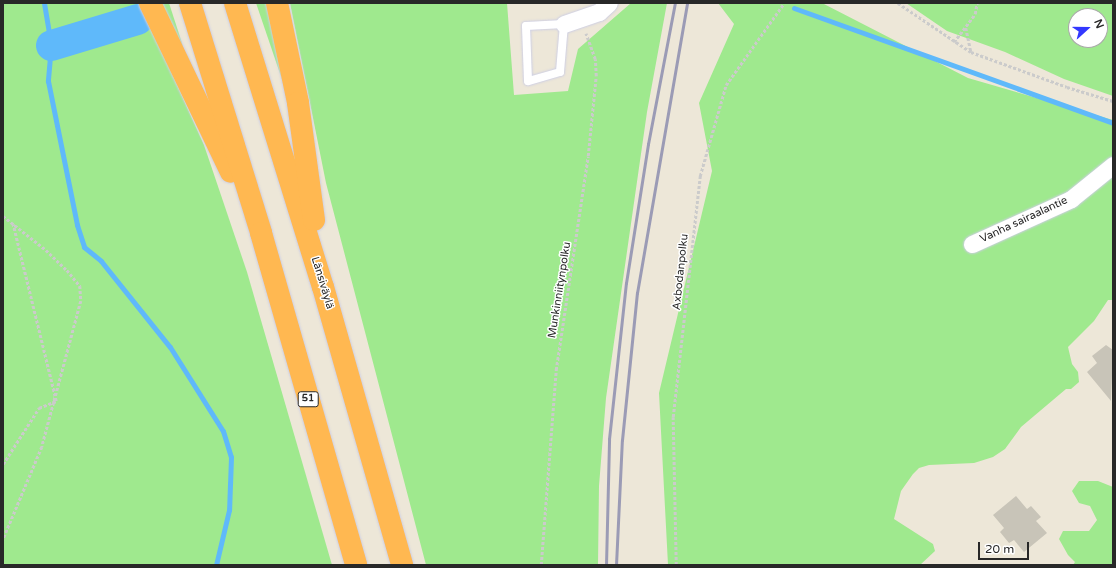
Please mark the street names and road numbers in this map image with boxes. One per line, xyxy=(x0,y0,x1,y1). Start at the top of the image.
street label: Vanha sairaalantie xyxy=(978,194,1070,246)
street label: Axbodanpolku xyxy=(670,233,692,311)
street label: Munkinniitynpolku xyxy=(546,241,574,339)
street label: Länsiväylä xyxy=(308,255,336,311)
road number: 51 xyxy=(297,391,319,407)

